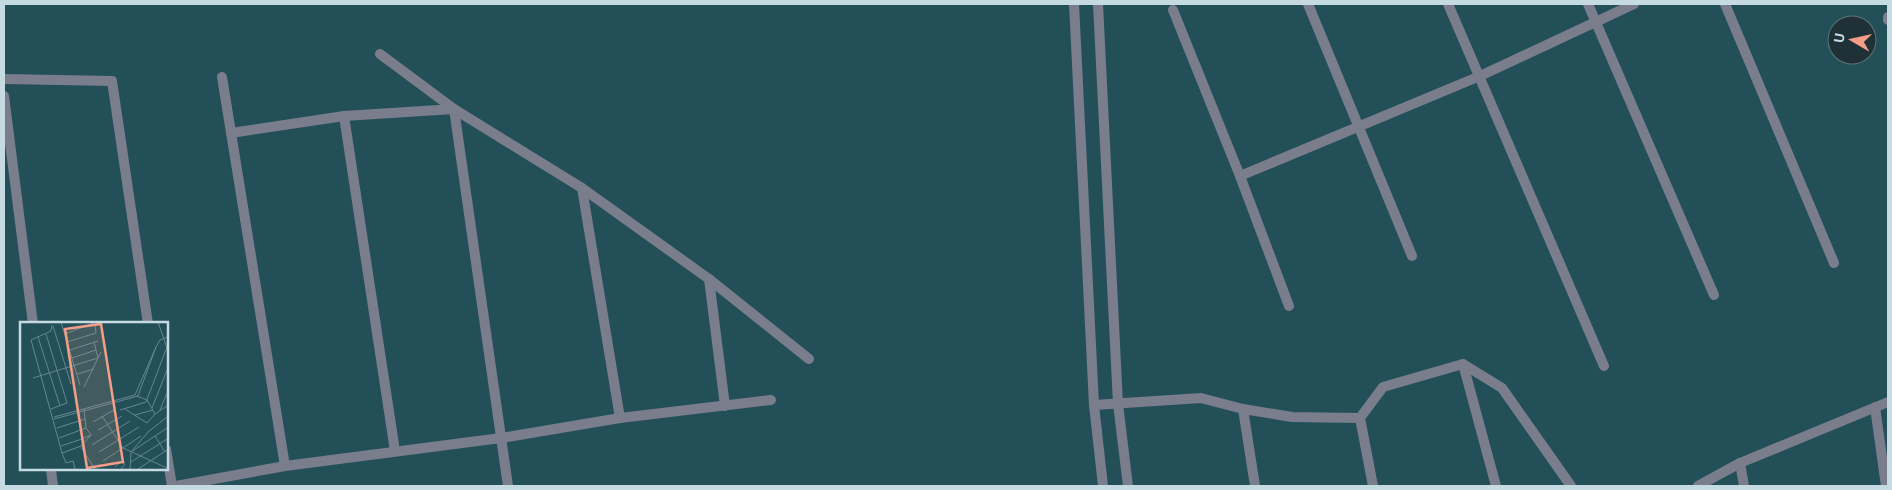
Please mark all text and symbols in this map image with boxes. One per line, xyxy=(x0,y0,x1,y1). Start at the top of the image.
north arrow xyxy=(1827,15,1877,65)
text: U xyxy=(1830,32,1848,44)
inset map xyxy=(20,322,168,470)

